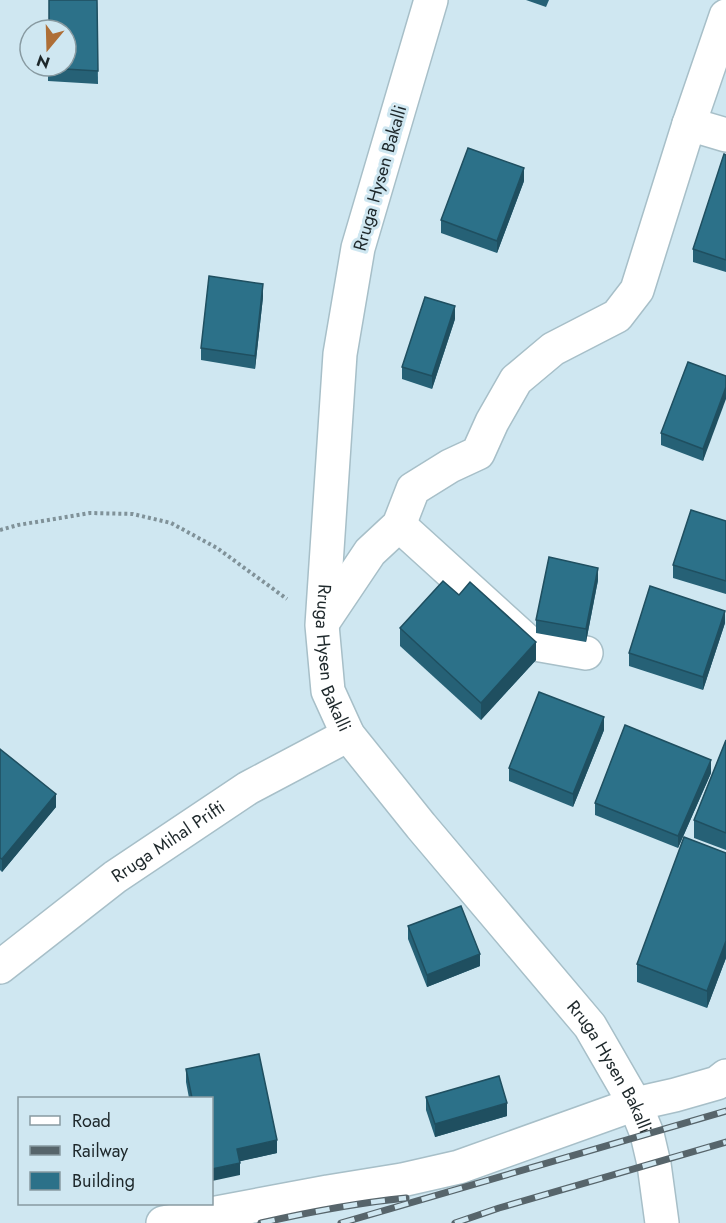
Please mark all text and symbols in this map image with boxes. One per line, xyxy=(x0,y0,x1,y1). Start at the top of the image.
north arrow xyxy=(18,18,78,78)
text: N xyxy=(34,49,53,75)
street label: Rruga Hysen Bakalli xyxy=(347,102,413,254)
street label: Rruga Hysen Bakalli xyxy=(309,583,358,736)
street label: Rruga Mihal Prifti xyxy=(106,794,230,889)
street label: Rruga Hysen Bakalli xyxy=(561,995,658,1137)
legend xyxy=(18,1097,213,1205)
text: Road xyxy=(72,1108,111,1134)
text: Railway xyxy=(72,1138,128,1164)
text: Building xyxy=(72,1168,135,1194)

